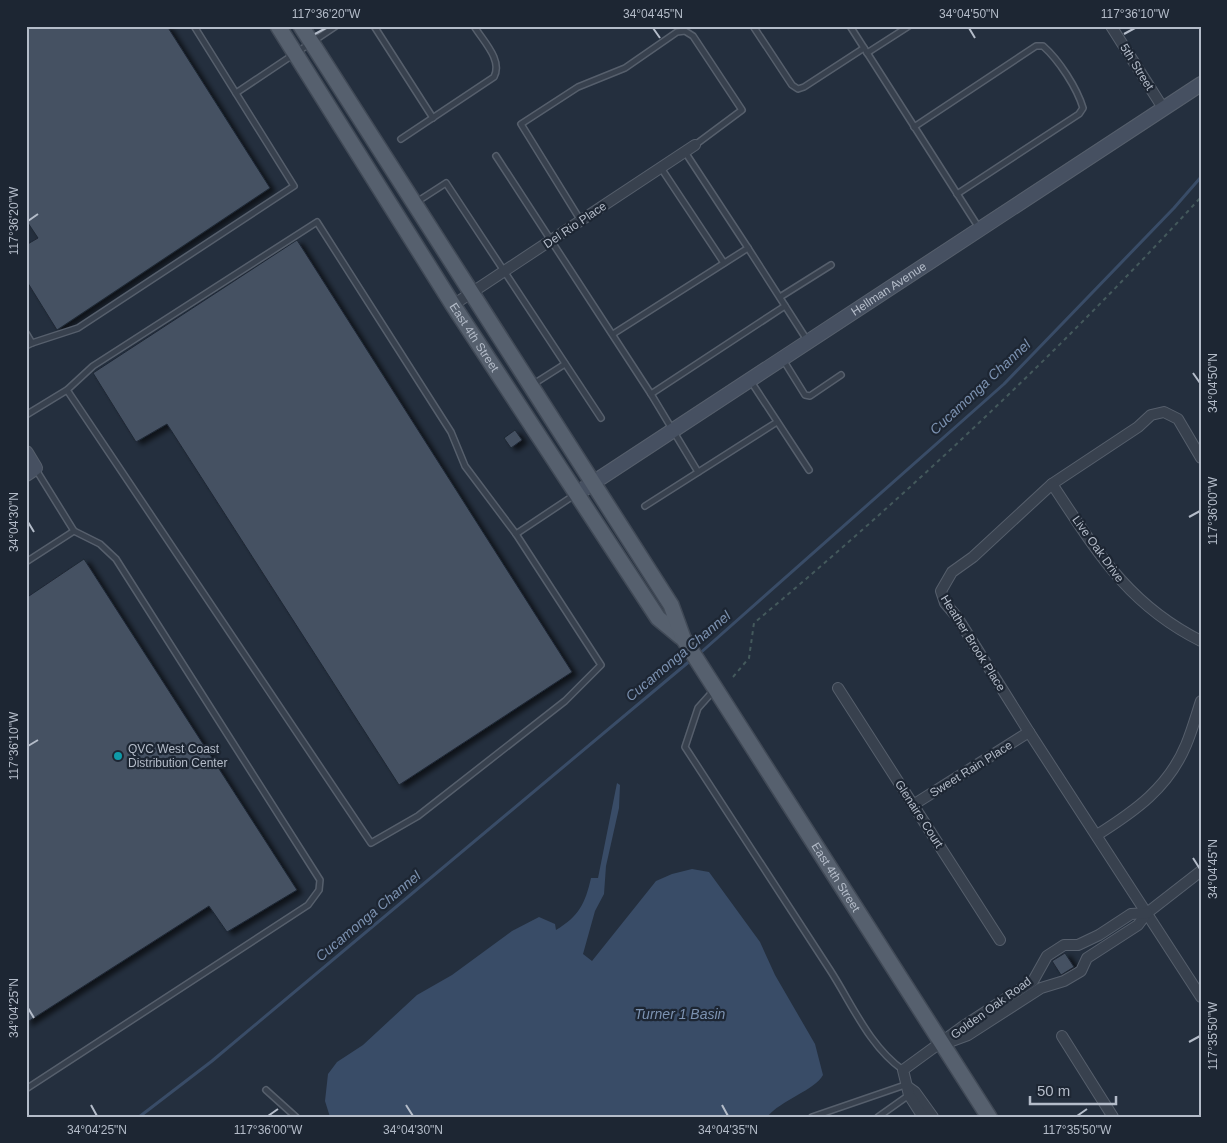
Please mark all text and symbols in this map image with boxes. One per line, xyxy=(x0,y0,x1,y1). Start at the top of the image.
text: 117°36'20"W xyxy=(292,7,361,21)
text: 34°04'45"N xyxy=(623,7,683,21)
text: 34°04'50"N xyxy=(939,7,999,21)
text: 117°36'10"W xyxy=(1101,7,1170,21)
street label: 5th Street xyxy=(1117,41,1157,93)
text: 117°36'20"W xyxy=(7,186,21,255)
street label: Del Rio Place xyxy=(541,199,609,251)
street label: Hellman Avenue xyxy=(848,259,929,319)
street label: East 4th Street xyxy=(447,300,502,375)
water label: Cucamonga Channel xyxy=(926,336,1034,438)
text: 34°04'50"N xyxy=(1206,353,1220,413)
text: 117°36'00"W xyxy=(1206,476,1220,545)
text: 34°04'30"N xyxy=(7,492,21,552)
street label: Live Oak Drive xyxy=(1069,513,1127,585)
street label: Heather Brook Place xyxy=(938,592,1008,694)
water label: Cucamonga Channel xyxy=(622,607,734,704)
text: 117°36'10"W xyxy=(7,711,21,780)
street label: Sweet Rain Place xyxy=(927,738,1015,800)
place label: QVC West Coast Distribution Center xyxy=(128,742,227,770)
marker: QVC West Coast Distribution Center xyxy=(112,750,124,762)
street label: Glenaire Court xyxy=(892,777,946,851)
text: 34°04'45"N xyxy=(1206,839,1220,899)
street label: East 4th Street xyxy=(808,840,863,915)
water label: Cucamonga Channel xyxy=(312,867,424,964)
street label: Golden Oak Road xyxy=(948,974,1034,1042)
text: 34°04'25"N xyxy=(7,978,21,1038)
text: 117°35'50"W xyxy=(1206,1001,1220,1070)
water label: Turner 1 Basin xyxy=(635,1006,726,1022)
scale bar xyxy=(1030,1073,1116,1105)
text: 50 m xyxy=(1037,1082,1070,1099)
text: 34°04'25"N xyxy=(67,1123,127,1137)
text: 117°36'00"W xyxy=(234,1123,303,1137)
text: 34°04'30"N xyxy=(383,1123,443,1137)
text: 34°04'35"N xyxy=(698,1123,758,1137)
text: 117°35'50"W xyxy=(1043,1123,1112,1137)

